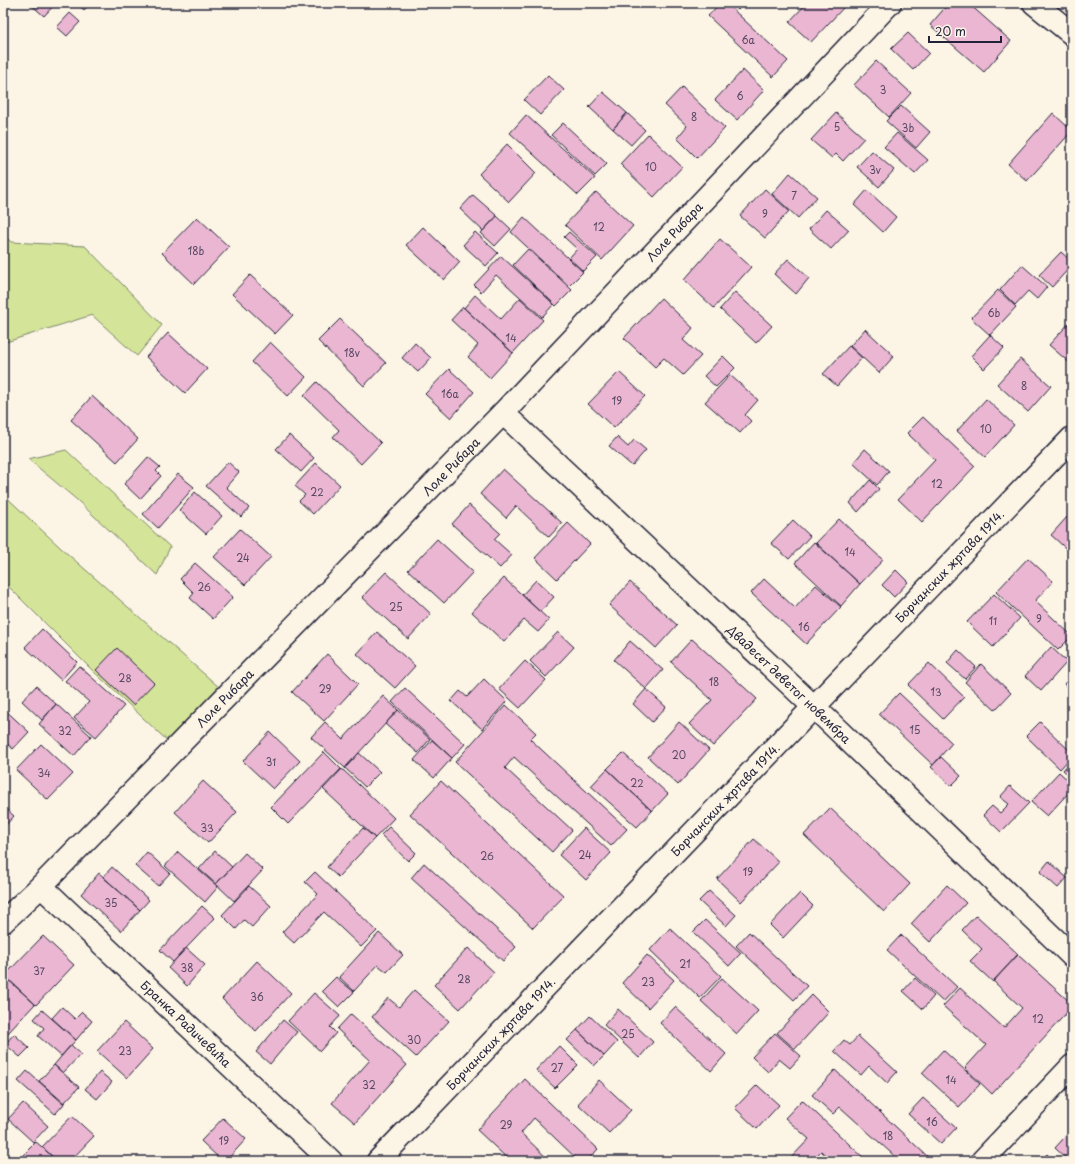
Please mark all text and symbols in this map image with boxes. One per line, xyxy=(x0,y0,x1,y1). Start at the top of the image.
scale bar xyxy=(929,18,1001,44)
text: 20 m xyxy=(935,22,966,40)
house number: 6a xyxy=(741,32,755,47)
house number: 3 xyxy=(880,82,886,97)
house number: 6 xyxy=(736,88,744,103)
house number: 8 xyxy=(691,109,697,124)
house number: 5 xyxy=(834,119,840,134)
house number: 3b xyxy=(902,120,914,135)
house number: 10 xyxy=(645,159,657,174)
house number: 3v xyxy=(869,162,881,177)
house number: 7 xyxy=(791,188,797,203)
street label: Лоле Рибара xyxy=(642,198,707,265)
house number: 9 xyxy=(762,206,768,221)
house number: 12 xyxy=(593,219,605,234)
house number: 18b xyxy=(188,243,204,258)
house number: 6b xyxy=(988,305,1001,320)
house number: 14 xyxy=(505,330,517,345)
house number: 18v xyxy=(344,345,360,360)
house number: 8 xyxy=(1021,378,1027,393)
house number: 16a xyxy=(441,386,460,401)
house number: 19 xyxy=(612,393,622,408)
house number: 10 xyxy=(980,421,992,436)
street label: Лоле Рибара xyxy=(418,433,484,500)
house number: 12 xyxy=(931,476,943,491)
house number: 22 xyxy=(310,484,324,499)
street label: Борчанских жртава 1914. xyxy=(891,505,1008,626)
house number: 14 xyxy=(844,544,856,559)
house number: 24 xyxy=(236,550,250,565)
house number: 26 xyxy=(197,579,211,594)
house number: 25 xyxy=(389,599,403,614)
house number: 9 xyxy=(1036,611,1042,626)
house number: 11 xyxy=(989,613,997,628)
house number: 16 xyxy=(798,619,810,634)
street label: Двадесет деветог новембра xyxy=(722,620,856,748)
street label: Лоле Рибара xyxy=(192,665,258,731)
house number: 28 xyxy=(118,670,132,685)
house number: 18 xyxy=(709,674,719,689)
house number: 29 xyxy=(319,681,332,696)
house number: 13 xyxy=(930,684,942,699)
house number: 15 xyxy=(910,722,920,737)
house number: 32 xyxy=(58,723,72,738)
street label: Борчанских жртава 1914. xyxy=(666,739,784,860)
house number: 20 xyxy=(672,747,686,762)
house number: 31 xyxy=(266,754,276,769)
house number: 34 xyxy=(37,765,51,780)
house number: 22 xyxy=(630,775,644,790)
house number: 33 xyxy=(200,820,214,835)
house number: 24 xyxy=(578,847,592,862)
house number: 26 xyxy=(480,848,494,863)
house number: 19 xyxy=(743,864,753,879)
house number: 35 xyxy=(105,895,117,910)
house number: 21 xyxy=(679,956,691,971)
house number: 38 xyxy=(181,960,193,975)
house number: 37 xyxy=(33,963,46,978)
house number: 28 xyxy=(457,971,471,986)
street label: Борчанских жртава 1914. xyxy=(442,973,559,1094)
house number: 23 xyxy=(641,974,655,989)
street label: Бранка Радичевића xyxy=(137,976,236,1071)
house number: 36 xyxy=(250,989,264,1004)
house number: 12 xyxy=(1032,1011,1044,1026)
house number: 25 xyxy=(621,1026,635,1041)
house number: 30 xyxy=(407,1032,421,1047)
house number: 23 xyxy=(118,1043,132,1058)
house number: 27 xyxy=(551,1060,564,1075)
house number: 14 xyxy=(945,1072,957,1087)
house number: 32 xyxy=(362,1077,376,1092)
house number: 16 xyxy=(926,1114,938,1129)
house number: 29 xyxy=(500,1117,513,1132)
house number: 18 xyxy=(883,1128,893,1143)
house number: 19 xyxy=(219,1133,229,1148)

